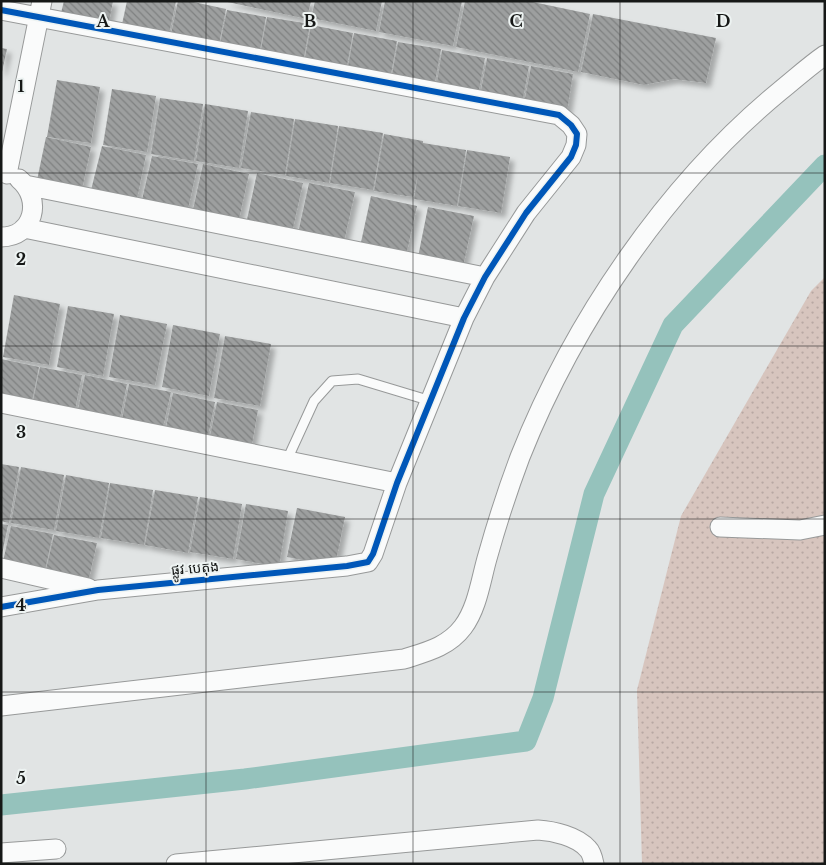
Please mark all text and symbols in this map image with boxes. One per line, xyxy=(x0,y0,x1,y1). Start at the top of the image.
text: A xyxy=(96,11,111,31)
text: B xyxy=(304,11,317,31)
text: C xyxy=(509,11,523,31)
text: D xyxy=(716,11,730,31)
text: 1 xyxy=(18,76,25,96)
text: 2 xyxy=(16,249,26,269)
text: 3 xyxy=(16,422,26,442)
street label: ផ្លូវ បេតុង xyxy=(170,557,220,582)
text: 4 xyxy=(16,595,26,615)
text: 5 xyxy=(16,768,26,788)

